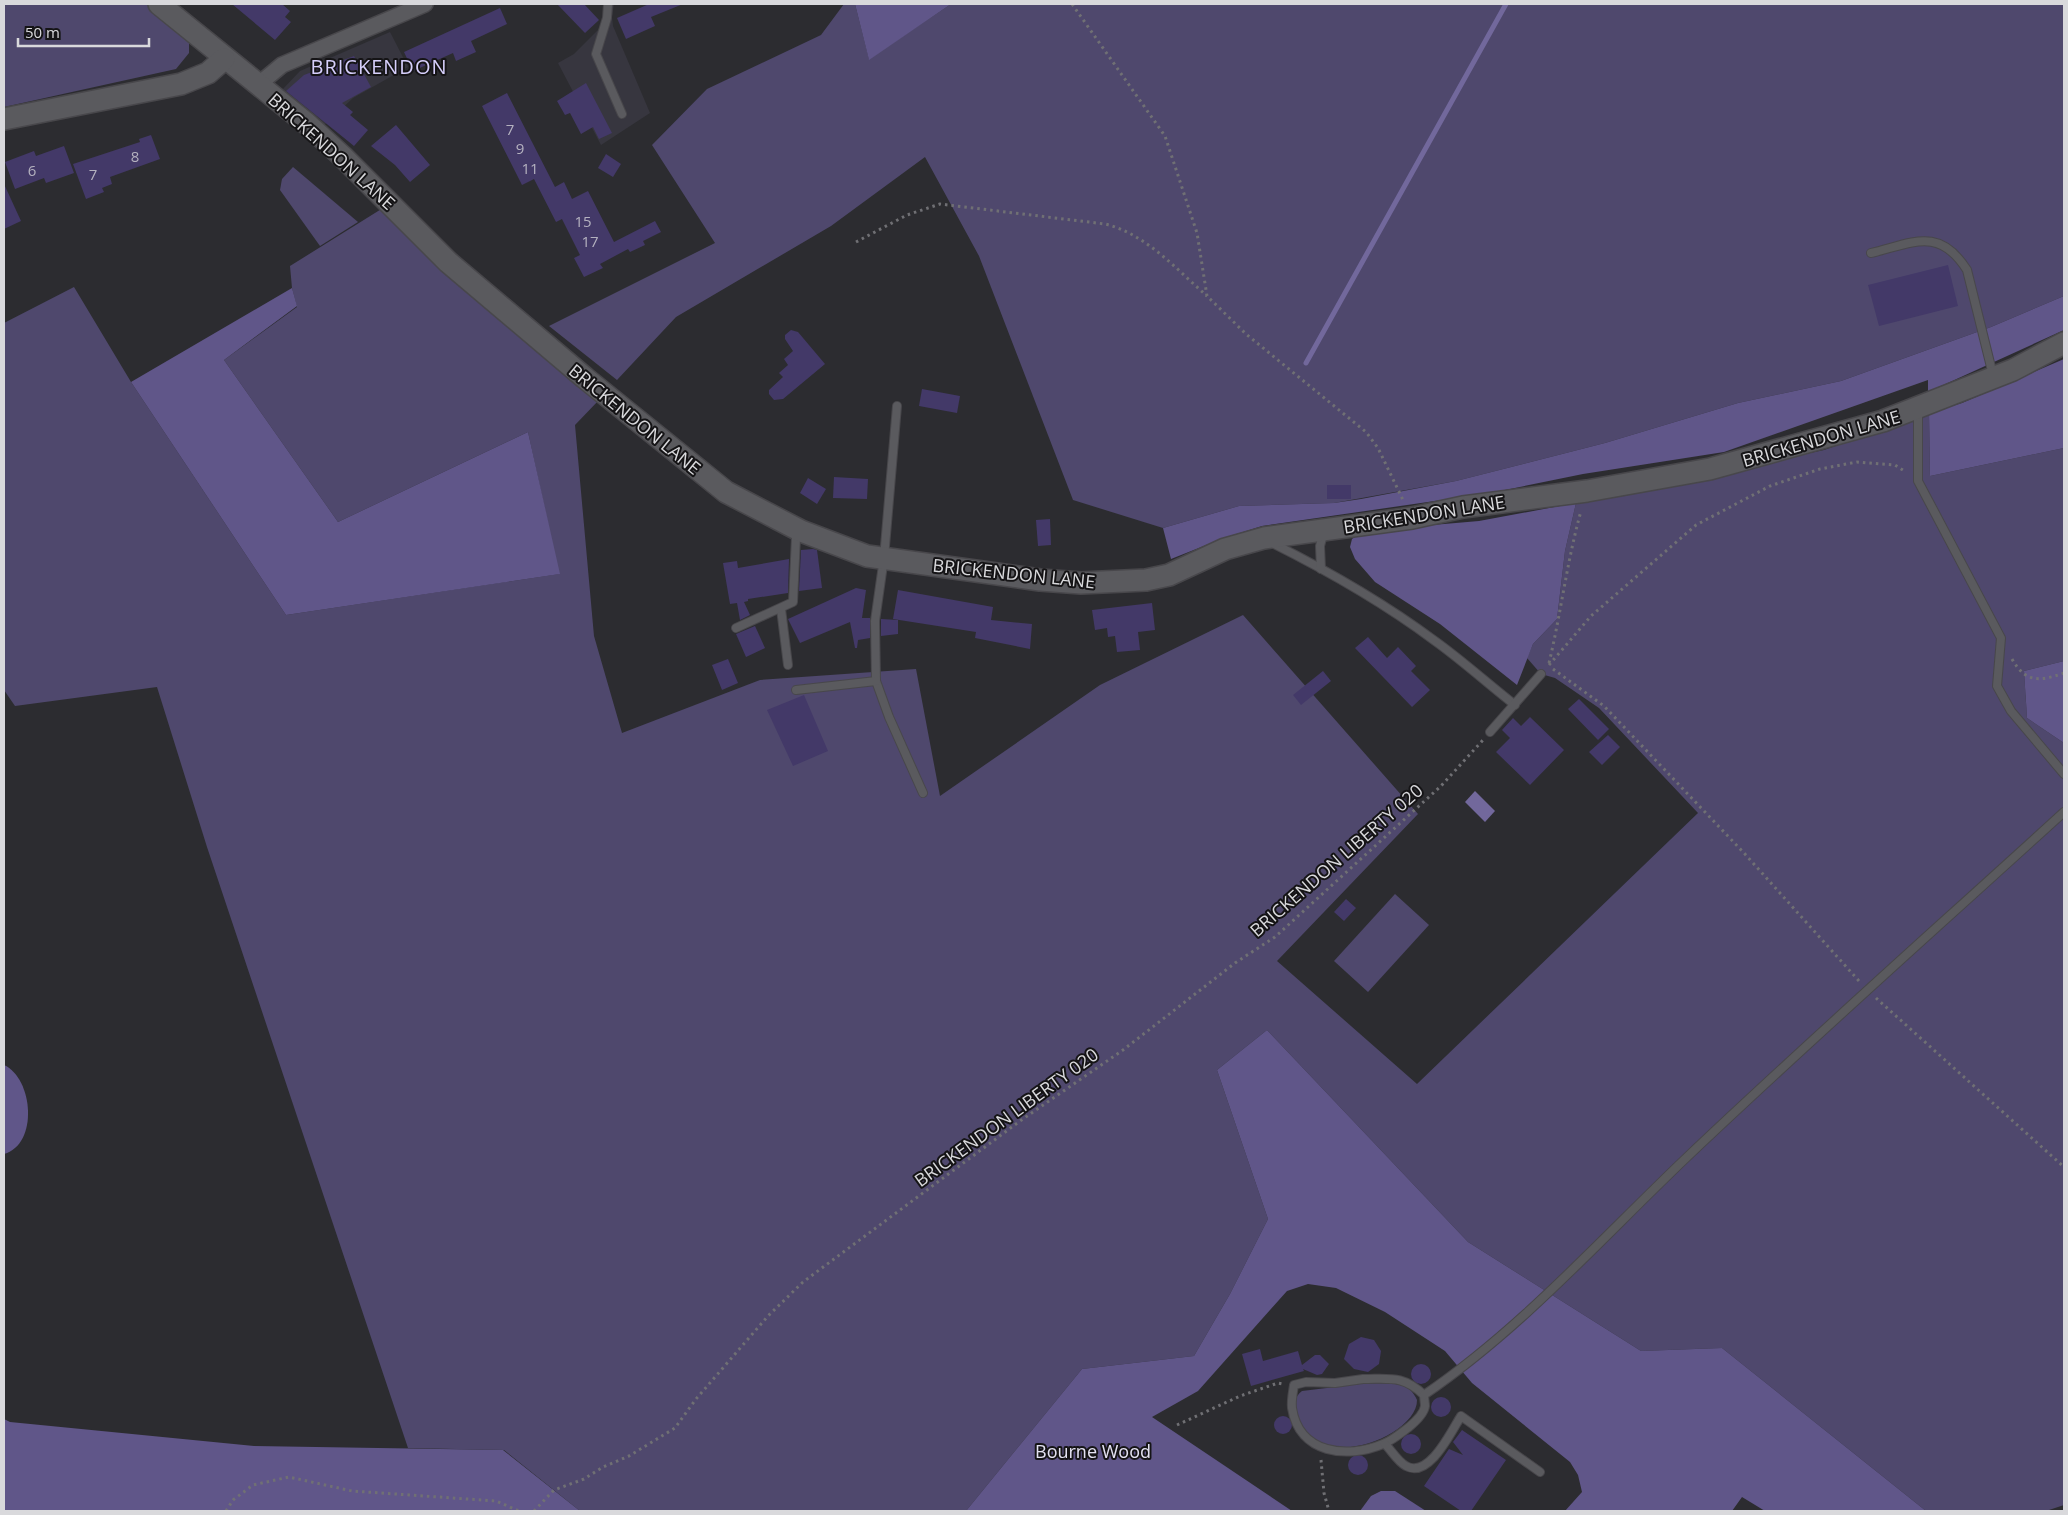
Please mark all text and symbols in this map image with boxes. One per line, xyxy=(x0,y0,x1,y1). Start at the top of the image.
scale bar xyxy=(18,15,149,47)
text: 50 m xyxy=(25,22,60,42)
district label: BRICKENDON xyxy=(311,53,448,80)
street label: BRICKENDON LANE xyxy=(263,87,401,215)
house number: 7 xyxy=(506,119,514,139)
house number: 9 xyxy=(516,138,524,158)
house number: 8 xyxy=(131,146,139,166)
house number: 11 xyxy=(521,158,539,178)
house number: 6 xyxy=(28,160,36,180)
house number: 7 xyxy=(89,164,97,184)
house number: 15 xyxy=(574,211,592,231)
house number: 17 xyxy=(581,231,599,251)
street label: BRICKENDON LANE xyxy=(564,358,706,480)
street label: BRICKENDON LANE xyxy=(1739,404,1903,472)
street label: BRICKENDON LANE xyxy=(1341,489,1507,539)
street label: BRICKENDON LANE xyxy=(932,553,1096,593)
street label: BRICKENDON LIBERTY 020 xyxy=(1244,778,1428,942)
street label: BRICKENDON LIBERTY 020 xyxy=(909,1042,1103,1192)
park label: Bourne Wood xyxy=(1035,1439,1151,1463)

